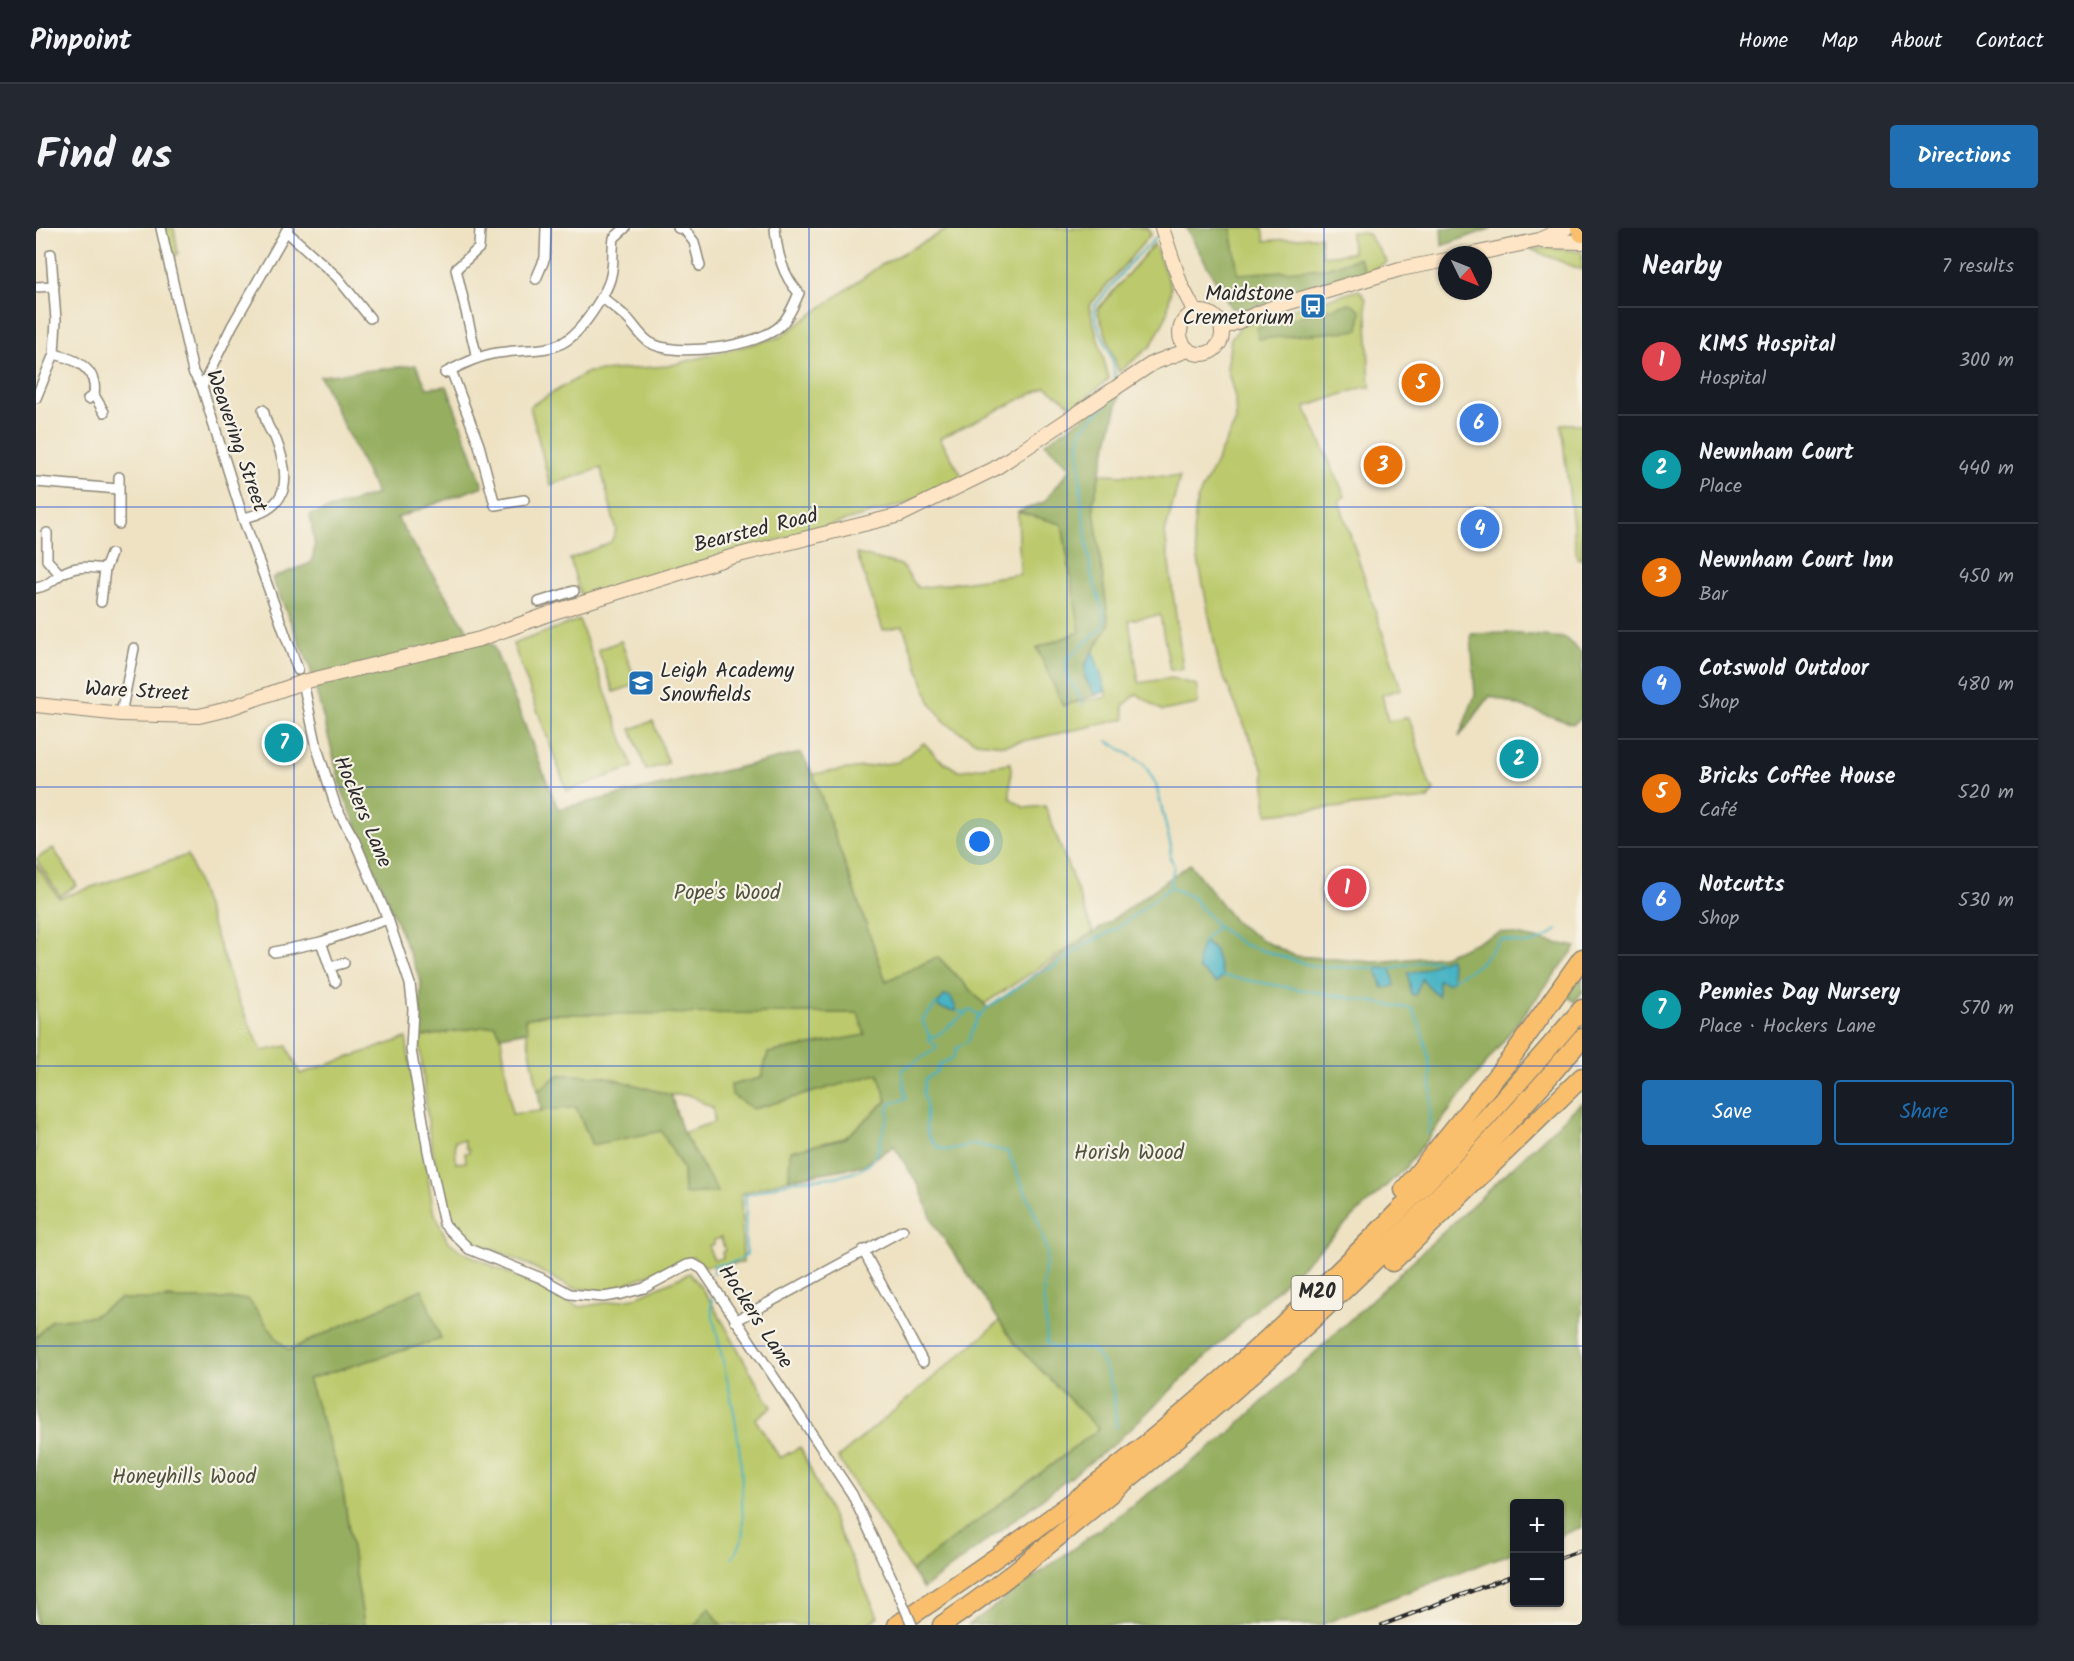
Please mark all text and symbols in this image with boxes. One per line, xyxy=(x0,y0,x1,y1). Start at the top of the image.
text: Pinpoint xyxy=(30,19,131,64)
text: Home xyxy=(1739,25,1788,58)
text: Map xyxy=(1821,25,1858,58)
text: About xyxy=(1891,25,1942,58)
text: Contact xyxy=(1975,25,2044,58)
text: Find us xyxy=(36,123,172,190)
button: Directions xyxy=(1890,125,2038,188)
north arrow xyxy=(1438,246,1492,300)
text: Nearby xyxy=(1642,246,1722,288)
text: 7 results xyxy=(1942,251,2014,283)
place label: Maidstone Cremetorium xyxy=(1182,278,1295,335)
bus stop icon: Maidstone Cremetorium xyxy=(1298,291,1328,321)
text: KIMS Hospital xyxy=(1699,328,1835,363)
text: 1 xyxy=(1658,345,1665,377)
text: 300 m xyxy=(1959,345,2014,377)
pin: 5 xyxy=(1402,360,1440,406)
text: Hospital xyxy=(1699,363,1766,395)
street label: Weavering Street xyxy=(196,365,276,518)
pin: 6 xyxy=(1460,400,1498,446)
text: Newnham Court xyxy=(1699,436,1854,471)
pin: 3 xyxy=(1364,442,1402,488)
text: 2 xyxy=(1656,453,1667,485)
text: 440 m xyxy=(1958,453,2014,485)
text: Place xyxy=(1699,471,1742,503)
street label: Bearsted Road xyxy=(690,499,822,562)
pin: 4 xyxy=(1460,506,1500,552)
text: Newnham Court Inn xyxy=(1699,544,1893,579)
text: 3 xyxy=(1656,561,1667,593)
text: 450 m xyxy=(1958,561,2014,593)
text: Bar xyxy=(1699,579,1728,611)
text: Cotswold Outdoor xyxy=(1699,652,1869,687)
place label: Leigh Academy Snowfields xyxy=(660,655,794,712)
school or university icon: Leigh Academy Snowfields xyxy=(626,668,656,698)
text: 4 xyxy=(1656,669,1667,701)
text: 480 m xyxy=(1957,669,2014,701)
street label: Ware Street xyxy=(84,673,191,711)
text: Shop xyxy=(1699,687,1739,719)
pin: 7 xyxy=(264,720,304,766)
pin: 2 xyxy=(1500,736,1538,782)
street label: Hockers Lane xyxy=(324,751,401,873)
text: Bricks Coffee House xyxy=(1699,760,1896,795)
text: 5 xyxy=(1656,777,1667,809)
text: 520 m xyxy=(1958,777,2014,809)
text: Café xyxy=(1699,795,1737,827)
your location xyxy=(965,827,994,856)
pin: 1 xyxy=(1328,866,1366,910)
text: Notcutts xyxy=(1699,868,1784,903)
park label: Pope's Wood xyxy=(674,877,781,910)
text: 6 xyxy=(1656,885,1667,917)
text: 530 m xyxy=(1958,885,2014,917)
text: Shop xyxy=(1699,903,1739,935)
text: Pennies Day Nursery xyxy=(1699,976,1900,1011)
text: 7 xyxy=(1657,993,1666,1025)
text: 570 m xyxy=(1960,993,2014,1025)
text: Place · Hockers Lane xyxy=(1699,1011,1876,1043)
button: Save xyxy=(1642,1080,1822,1145)
button: Share xyxy=(1834,1080,2014,1145)
park label: Horish Wood xyxy=(1074,1137,1185,1170)
street label: Hockers Lane xyxy=(709,1258,801,1376)
road number: M20 xyxy=(1292,1276,1342,1310)
park label: Honeyhills Wood xyxy=(112,1461,256,1494)
map controls xyxy=(1510,1499,1564,1607)
button: + xyxy=(1510,1499,1564,1553)
button: − xyxy=(1510,1553,1564,1607)

